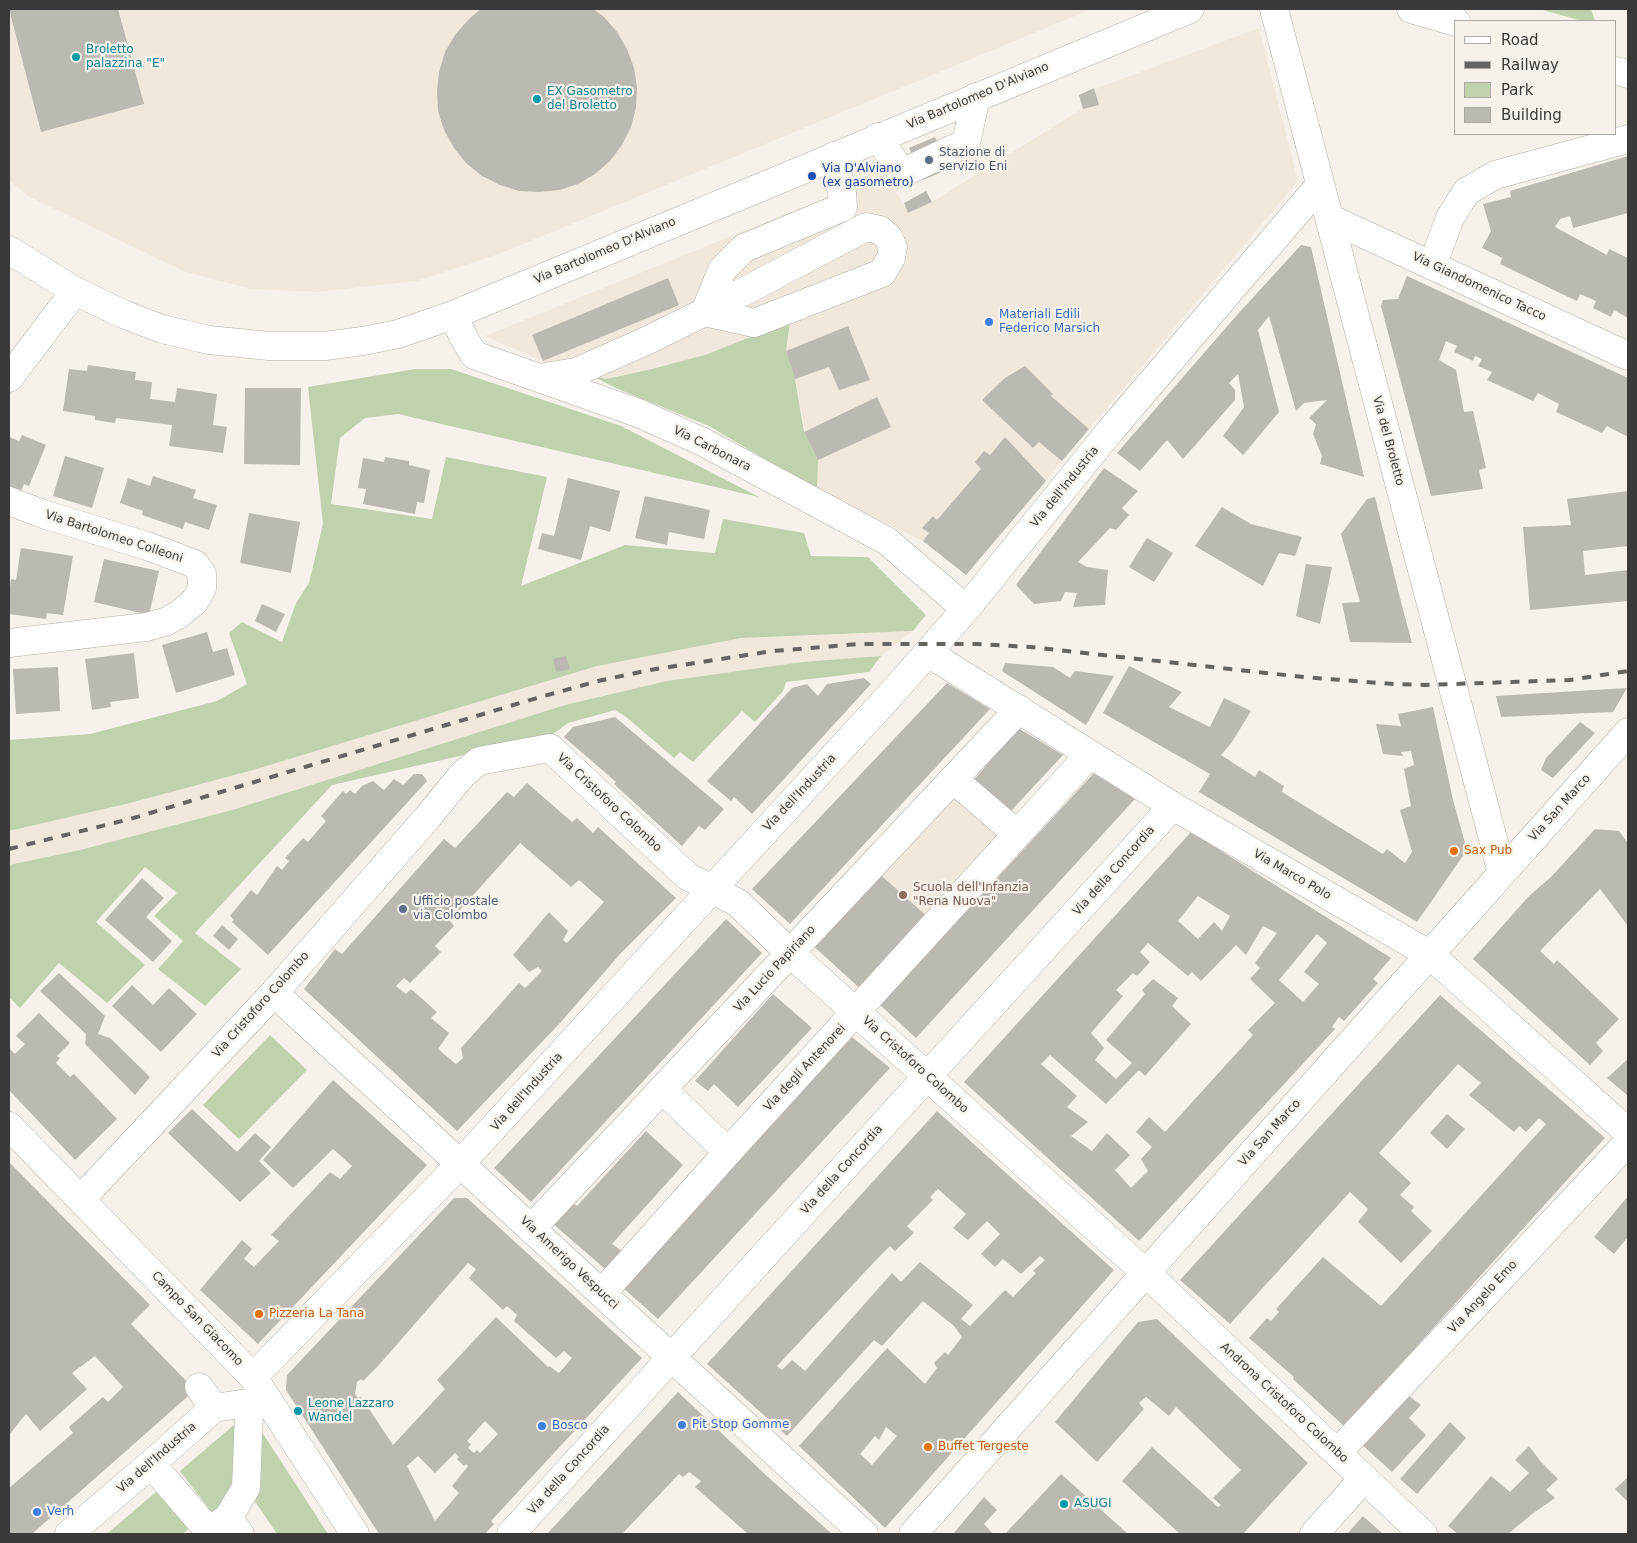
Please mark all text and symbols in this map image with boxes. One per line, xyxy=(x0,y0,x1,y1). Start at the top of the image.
legend xyxy=(1454,20,1617,135)
text: Road xyxy=(1501,31,1539,49)
place label: Broletto palazzina "E" xyxy=(86,43,165,71)
marker: Broletto palazzina "E" xyxy=(70,51,82,63)
text: Railway xyxy=(1501,56,1559,74)
street label: Via Bartolomeo D'Alviano xyxy=(905,60,1051,132)
text: Park xyxy=(1501,81,1533,99)
place label: EX Gasometro del Broletto xyxy=(547,85,633,113)
marker: EX Gasometro del Broletto xyxy=(531,93,543,105)
text: Building xyxy=(1501,106,1562,124)
place label: Stazione di servizio Eni xyxy=(939,146,1007,174)
marker: Stazione di servizio Eni xyxy=(923,154,935,166)
place label: Via D'Alviano (ex gasometro) xyxy=(822,162,914,190)
marker: Via D'Alviano (ex gasometro) xyxy=(806,170,818,182)
street label: Via Bartolomeo D'Alviano xyxy=(532,215,678,287)
street label: Via Giandomenico Tacco xyxy=(1410,250,1548,324)
place label: Materiali Edili Federico Marsich xyxy=(999,308,1100,336)
marker: Materiali Edili Federico Marsich xyxy=(983,316,995,328)
street label: Via del Broletto xyxy=(1369,395,1407,487)
street label: Via Carbonara xyxy=(671,423,753,475)
street label: Via dell'Industria xyxy=(1028,443,1102,531)
street label: Via Bartolomeo Colleoni xyxy=(43,508,185,566)
street label: Via Cristoforo Colombo xyxy=(554,751,664,855)
street label: Via dell'Industria xyxy=(761,751,839,835)
street label: Via San Marco xyxy=(1526,772,1594,844)
street label: Via della Concordia xyxy=(1070,823,1158,919)
place label: Sax Pub xyxy=(1464,844,1512,858)
marker: Sax Pub xyxy=(1448,845,1460,857)
street label: Via Marco Polo xyxy=(1251,847,1333,903)
place label: Scuola dell'Infanzia "Rena Nuova" xyxy=(913,881,1029,909)
marker: Scuola dell'Infanzia "Rena Nuova" xyxy=(897,889,909,901)
place label: Ufficio postale via Colombo xyxy=(413,895,498,923)
marker: Ufficio postale via Colombo xyxy=(397,903,409,915)
street label: Via Lucio Papiriano xyxy=(731,923,819,1015)
street label: Via Cristoforo Colombo xyxy=(210,949,312,1061)
street label: Via Cristoforo Colombo xyxy=(859,1014,971,1116)
street label: Via degli Antenorei xyxy=(761,1021,849,1115)
street label: Via dell'Industria xyxy=(488,1050,566,1134)
street label: Via San Marco xyxy=(1236,1097,1304,1169)
street label: Via della Concordia xyxy=(798,1122,886,1218)
street label: Via Amerigo Vespucci xyxy=(517,1214,621,1312)
street label: Via Angelo Emo xyxy=(1446,1258,1520,1336)
street label: Campo San Giacomo xyxy=(148,1269,246,1369)
place label: Pizzeria La Tana xyxy=(269,1307,364,1321)
marker: Pizzeria La Tana xyxy=(253,1308,265,1320)
street label: Androna Cristoforo Colombo xyxy=(1217,1340,1351,1466)
place label: Leone Lazzaro Wandel xyxy=(308,1397,394,1425)
marker: Leone Lazzaro Wandel xyxy=(292,1405,304,1417)
place label: Pit Stop Gomme xyxy=(692,1418,789,1432)
place label: Bosco xyxy=(552,1419,588,1433)
marker: Pit Stop Gomme xyxy=(676,1419,688,1431)
street label: Via dell'Industria xyxy=(114,1420,200,1496)
marker: Bosco xyxy=(536,1420,548,1432)
street label: Via della Concordia xyxy=(525,1422,613,1518)
place label: Buffet Tergeste xyxy=(938,1440,1029,1454)
marker: Buffet Tergeste xyxy=(922,1441,934,1453)
place label: ASUGI xyxy=(1074,1497,1111,1511)
marker: ASUGI xyxy=(1058,1498,1070,1510)
place label: Verh xyxy=(47,1505,74,1519)
marker: Verh xyxy=(31,1506,43,1518)

